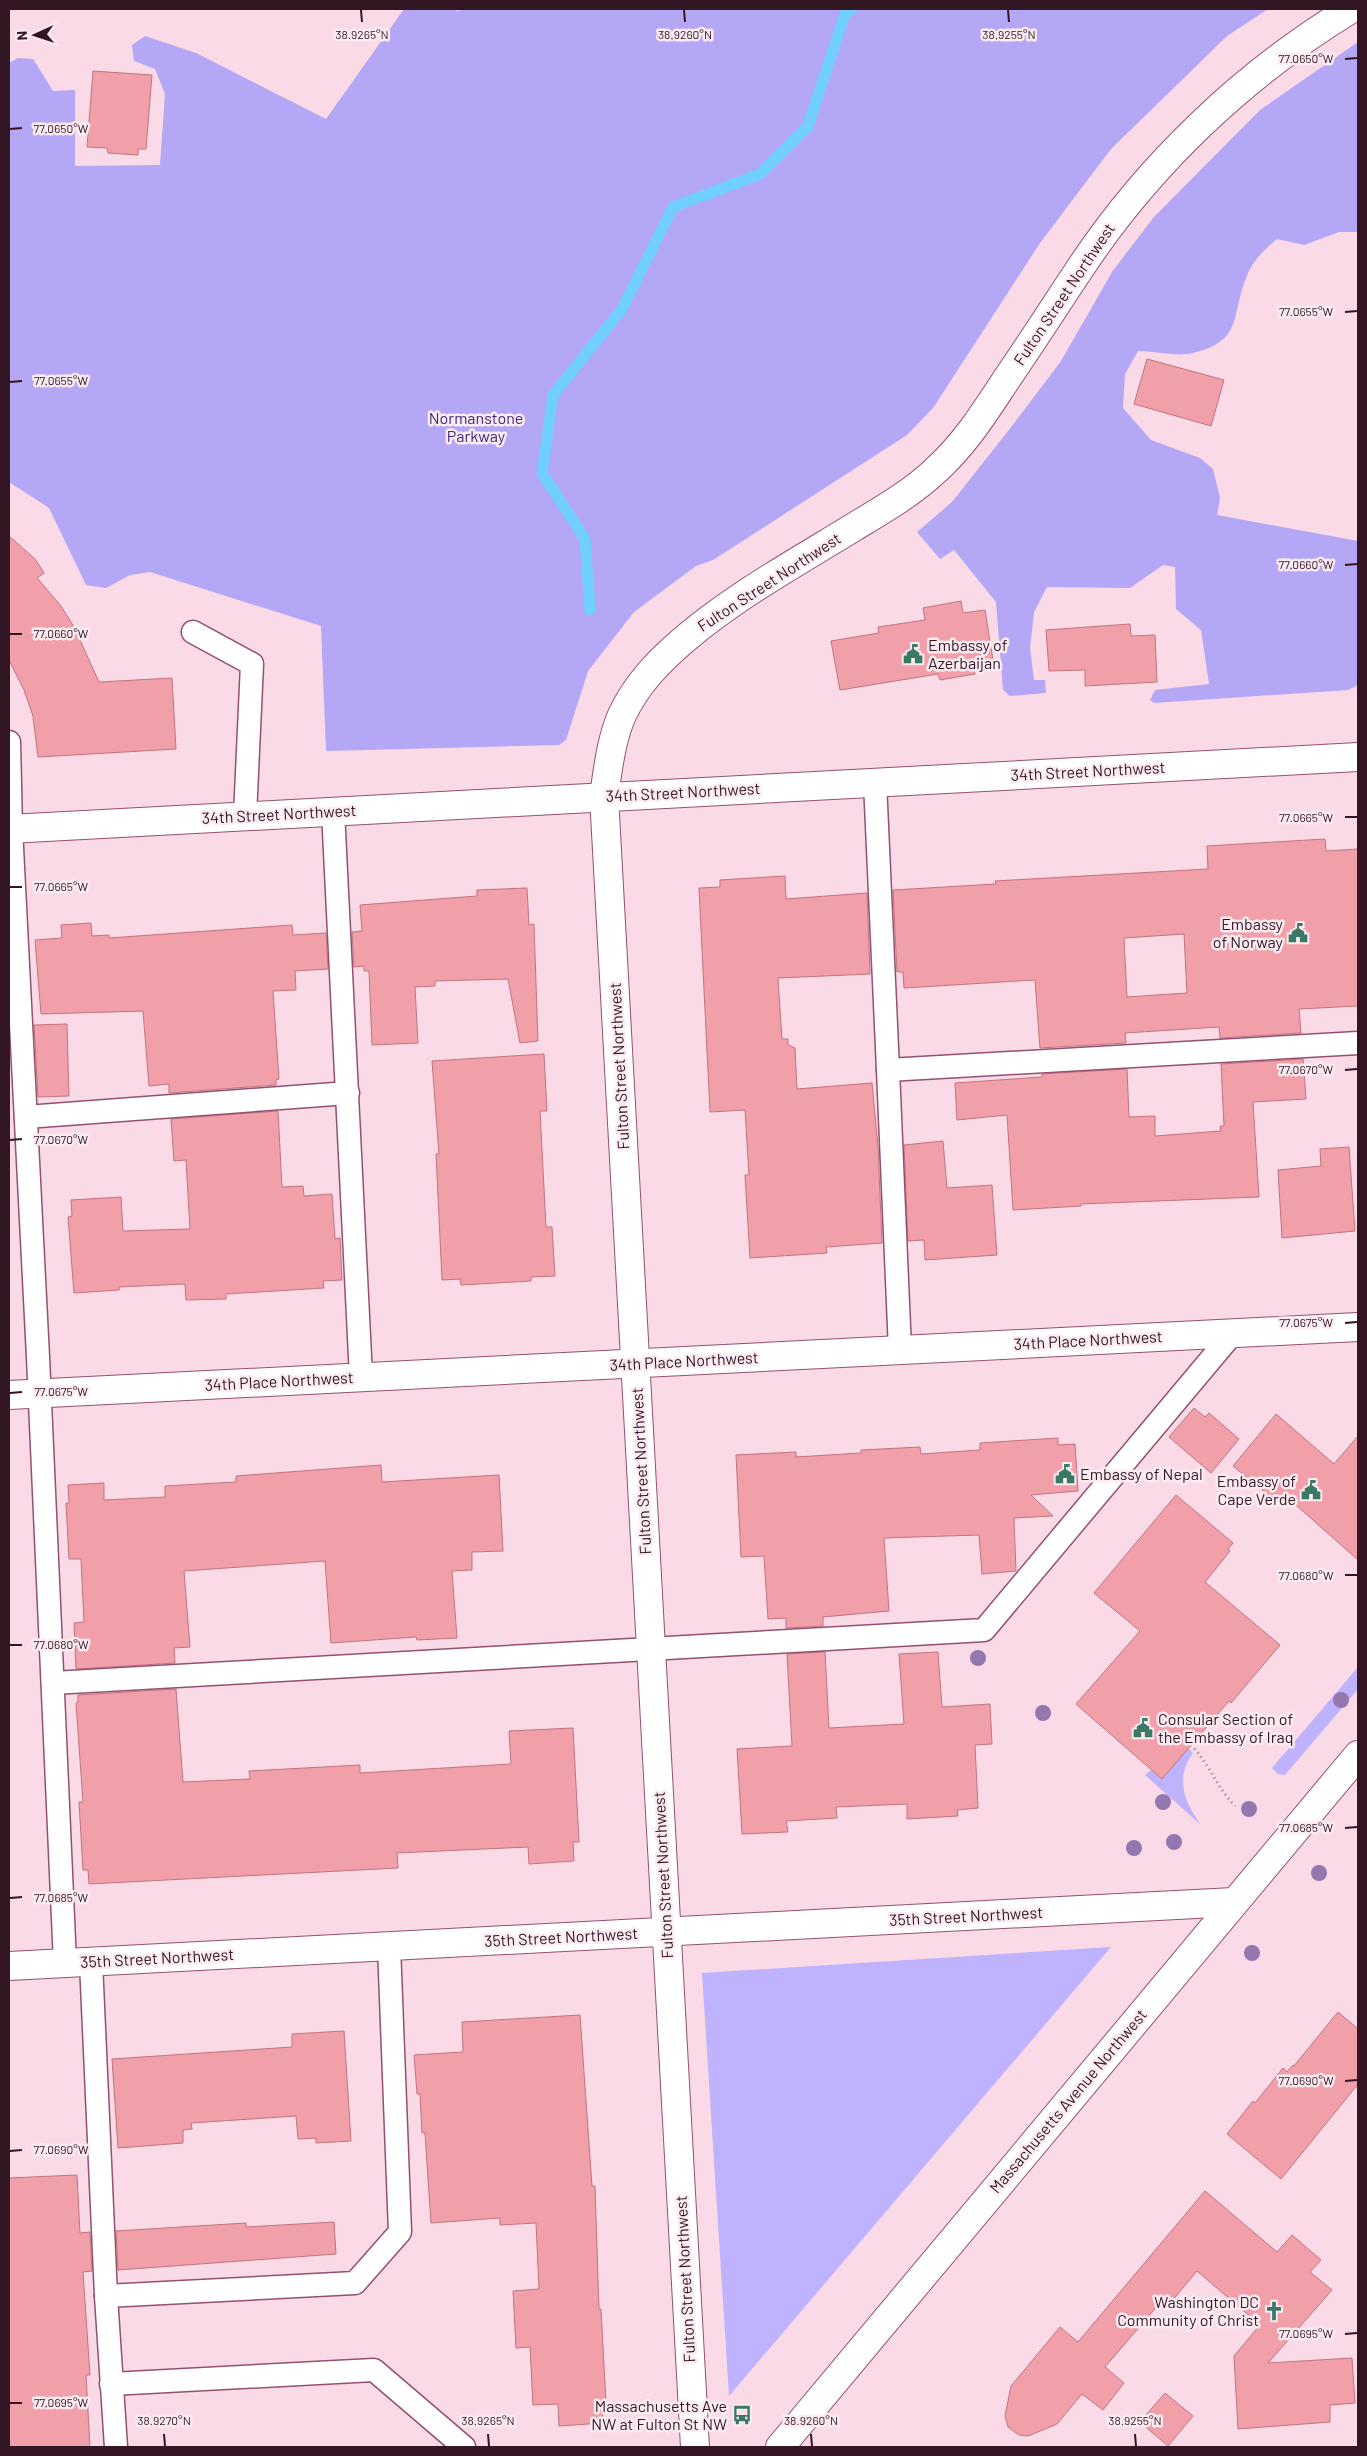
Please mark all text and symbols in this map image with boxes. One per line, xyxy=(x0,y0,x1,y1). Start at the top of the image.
north arrow xyxy=(10,10,60,60)
text: 38.9265°N xyxy=(335,27,389,41)
text: 38.9260°N xyxy=(658,27,712,41)
text: 38.9255°N xyxy=(982,27,1036,41)
text: N xyxy=(13,31,30,41)
text: 77.0650°W xyxy=(1279,51,1334,65)
text: 77.0650°W xyxy=(34,121,89,135)
street label: Fulton Street Northwest xyxy=(1009,219,1118,368)
text: 77.0655°W xyxy=(1279,304,1334,318)
text: 77.0655°W xyxy=(34,373,89,387)
park label: Normanstone Parkway xyxy=(429,408,523,445)
street label: Fulton Street Northwest xyxy=(693,528,844,635)
text: 77.0660°W xyxy=(1279,557,1334,571)
text: 77.0660°W xyxy=(34,626,89,640)
place label: Embassy of Azerbaijan xyxy=(928,635,1008,672)
public building icon: Embassy of Azerbaijan xyxy=(902,643,924,665)
street label: 34th Street Northwest xyxy=(1010,757,1166,784)
street label: 34th Street Northwest xyxy=(605,778,761,805)
street label: 34th Street Northwest xyxy=(201,800,357,827)
text: 77.0665°W xyxy=(1279,810,1334,824)
text: 77.0665°W xyxy=(34,879,89,893)
place label: Embassy of Norway xyxy=(1213,914,1284,951)
public building icon: Embassy of Norway xyxy=(1287,922,1309,944)
street label: Fulton Street Northwest xyxy=(605,982,632,1150)
text: 77.0670°W xyxy=(1279,1062,1334,1076)
text: 77.0670°W xyxy=(34,1132,89,1146)
text: 77.0675°W xyxy=(1279,1315,1333,1329)
street label: 34th Place Northwest xyxy=(1013,1326,1163,1353)
street label: 34th Place Northwest xyxy=(609,1347,759,1374)
street label: 34th Place Northwest xyxy=(204,1367,354,1394)
text: 77.0675°W xyxy=(34,1384,88,1398)
street label: Fulton Street Northwest xyxy=(627,1387,654,1555)
public building icon: Embassy of Nepal xyxy=(1054,1463,1076,1485)
place label: Embassy of Nepal xyxy=(1080,1464,1203,1483)
place label: Embassy of Cape Verde xyxy=(1217,1471,1296,1508)
public building icon: Embassy of Cape Verde xyxy=(1300,1479,1322,1501)
text: 77.0680°W xyxy=(1279,1568,1334,1582)
text: 77.0680°W xyxy=(34,1637,89,1651)
place label: Consular Section of the Embassy of Iraq xyxy=(1158,1709,1294,1746)
public building icon: Consular Section of the Embassy of Iraq xyxy=(1132,1717,1154,1739)
street label: Fulton Street Northwest xyxy=(649,1791,676,1959)
text: 77.0685°W xyxy=(1279,1820,1334,1834)
text: 77.0685°W xyxy=(34,1890,89,1904)
street label: 35th Street Northwest xyxy=(889,1902,1043,1929)
street label: 35th Street Northwest xyxy=(484,1923,638,1950)
street label: 35th Street Northwest xyxy=(80,1944,234,1971)
street label: Massachusetts Avenue Northwest xyxy=(985,2005,1150,2196)
text: 77.0690°W xyxy=(1279,2073,1334,2087)
text: 77.0690°W xyxy=(34,2142,89,2156)
street label: Fulton Street Northwest xyxy=(671,2195,698,2363)
place label: Washington DC Community of Christ xyxy=(1117,2292,1259,2329)
church icon: Washington DC Community of Christ xyxy=(1263,2300,1285,2322)
text: 77.0695°W xyxy=(1279,2326,1334,2340)
text: 77.0695°W xyxy=(34,2395,89,2409)
place label: Massachusetts Ave NW at Fulton St NW xyxy=(591,2396,727,2433)
bus stop icon: Massachusetts Ave NW at Fulton St NW xyxy=(731,2404,753,2426)
text: 38.9270°N xyxy=(137,2413,191,2427)
text: 38.9265°N xyxy=(461,2413,515,2427)
text: 38.9260°N xyxy=(784,2413,838,2427)
text: 38.9255°N xyxy=(1108,2413,1162,2427)

